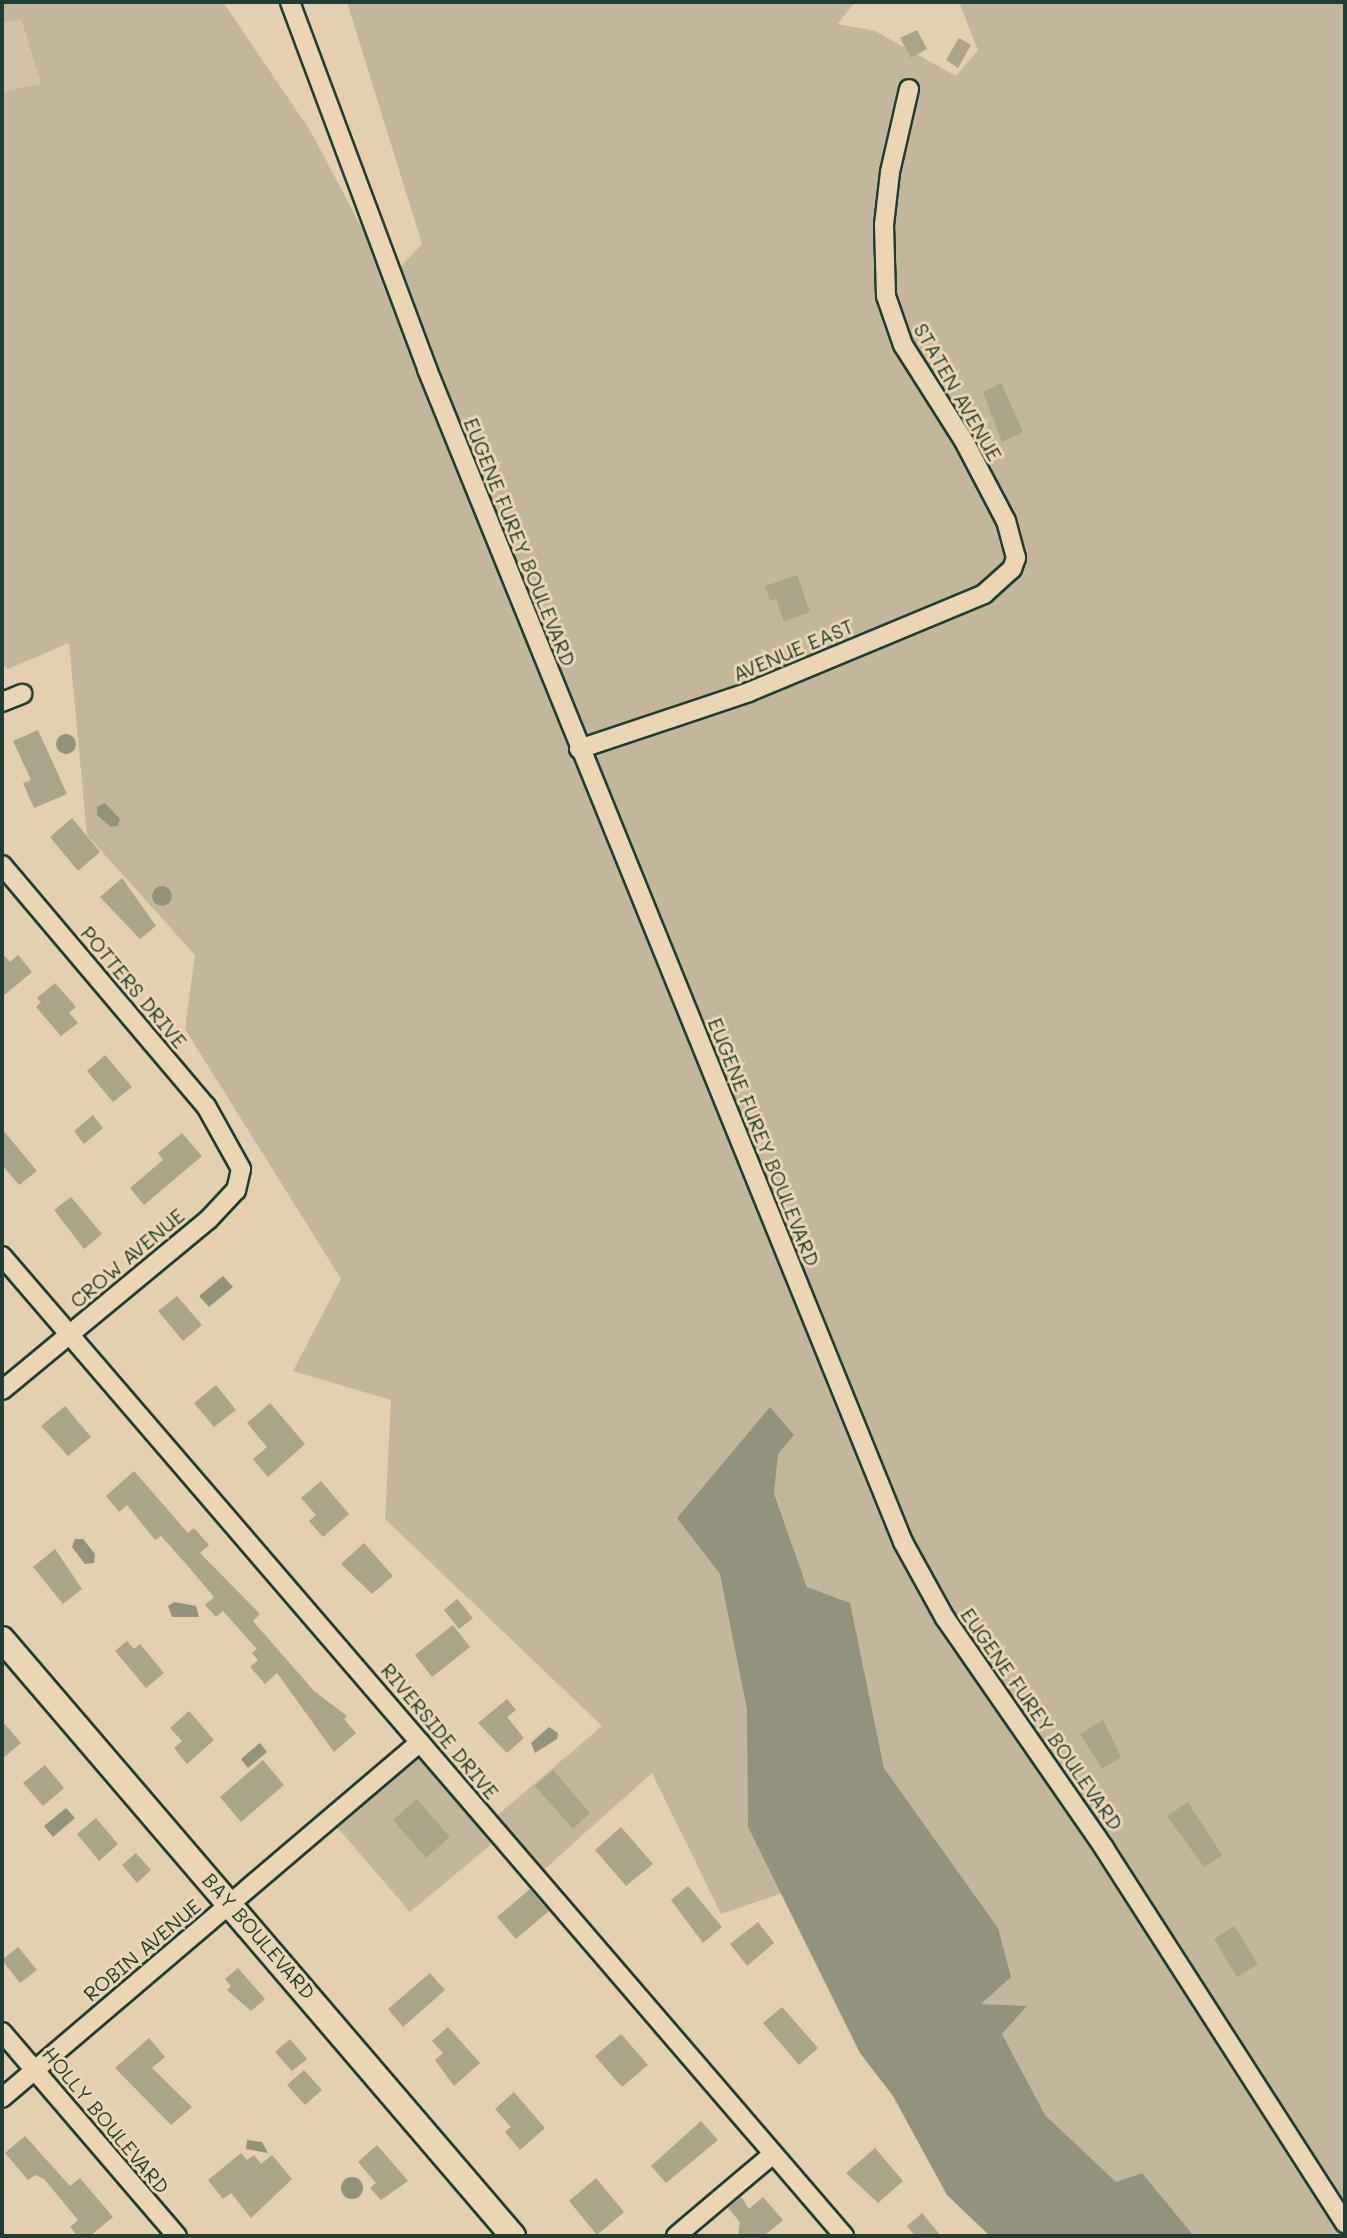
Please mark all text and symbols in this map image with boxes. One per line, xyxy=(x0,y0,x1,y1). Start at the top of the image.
street label: STATEN AVENUE xyxy=(909,319,1007,465)
street label: EUGENE FUREY BOULEVARD xyxy=(459,414,581,670)
street label: AVENUE EAST xyxy=(729,614,857,686)
street label: POTTERS DRIVE xyxy=(76,921,192,1053)
street label: EUGENE FUREY BOULEVARD xyxy=(703,1014,825,1270)
street label: CROW AVENUE xyxy=(65,1203,189,1313)
street label: EUGENE FUREY BOULEVARD xyxy=(956,1603,1128,1835)
street label: RIVERSIDE DRIVE xyxy=(376,1658,504,1804)
street label: BAY BOULEVARD xyxy=(198,1868,320,2004)
street label: ROBIN AVENUE xyxy=(78,1894,206,2006)
street label: HOLLY BOULEVARD xyxy=(38,2042,174,2198)

